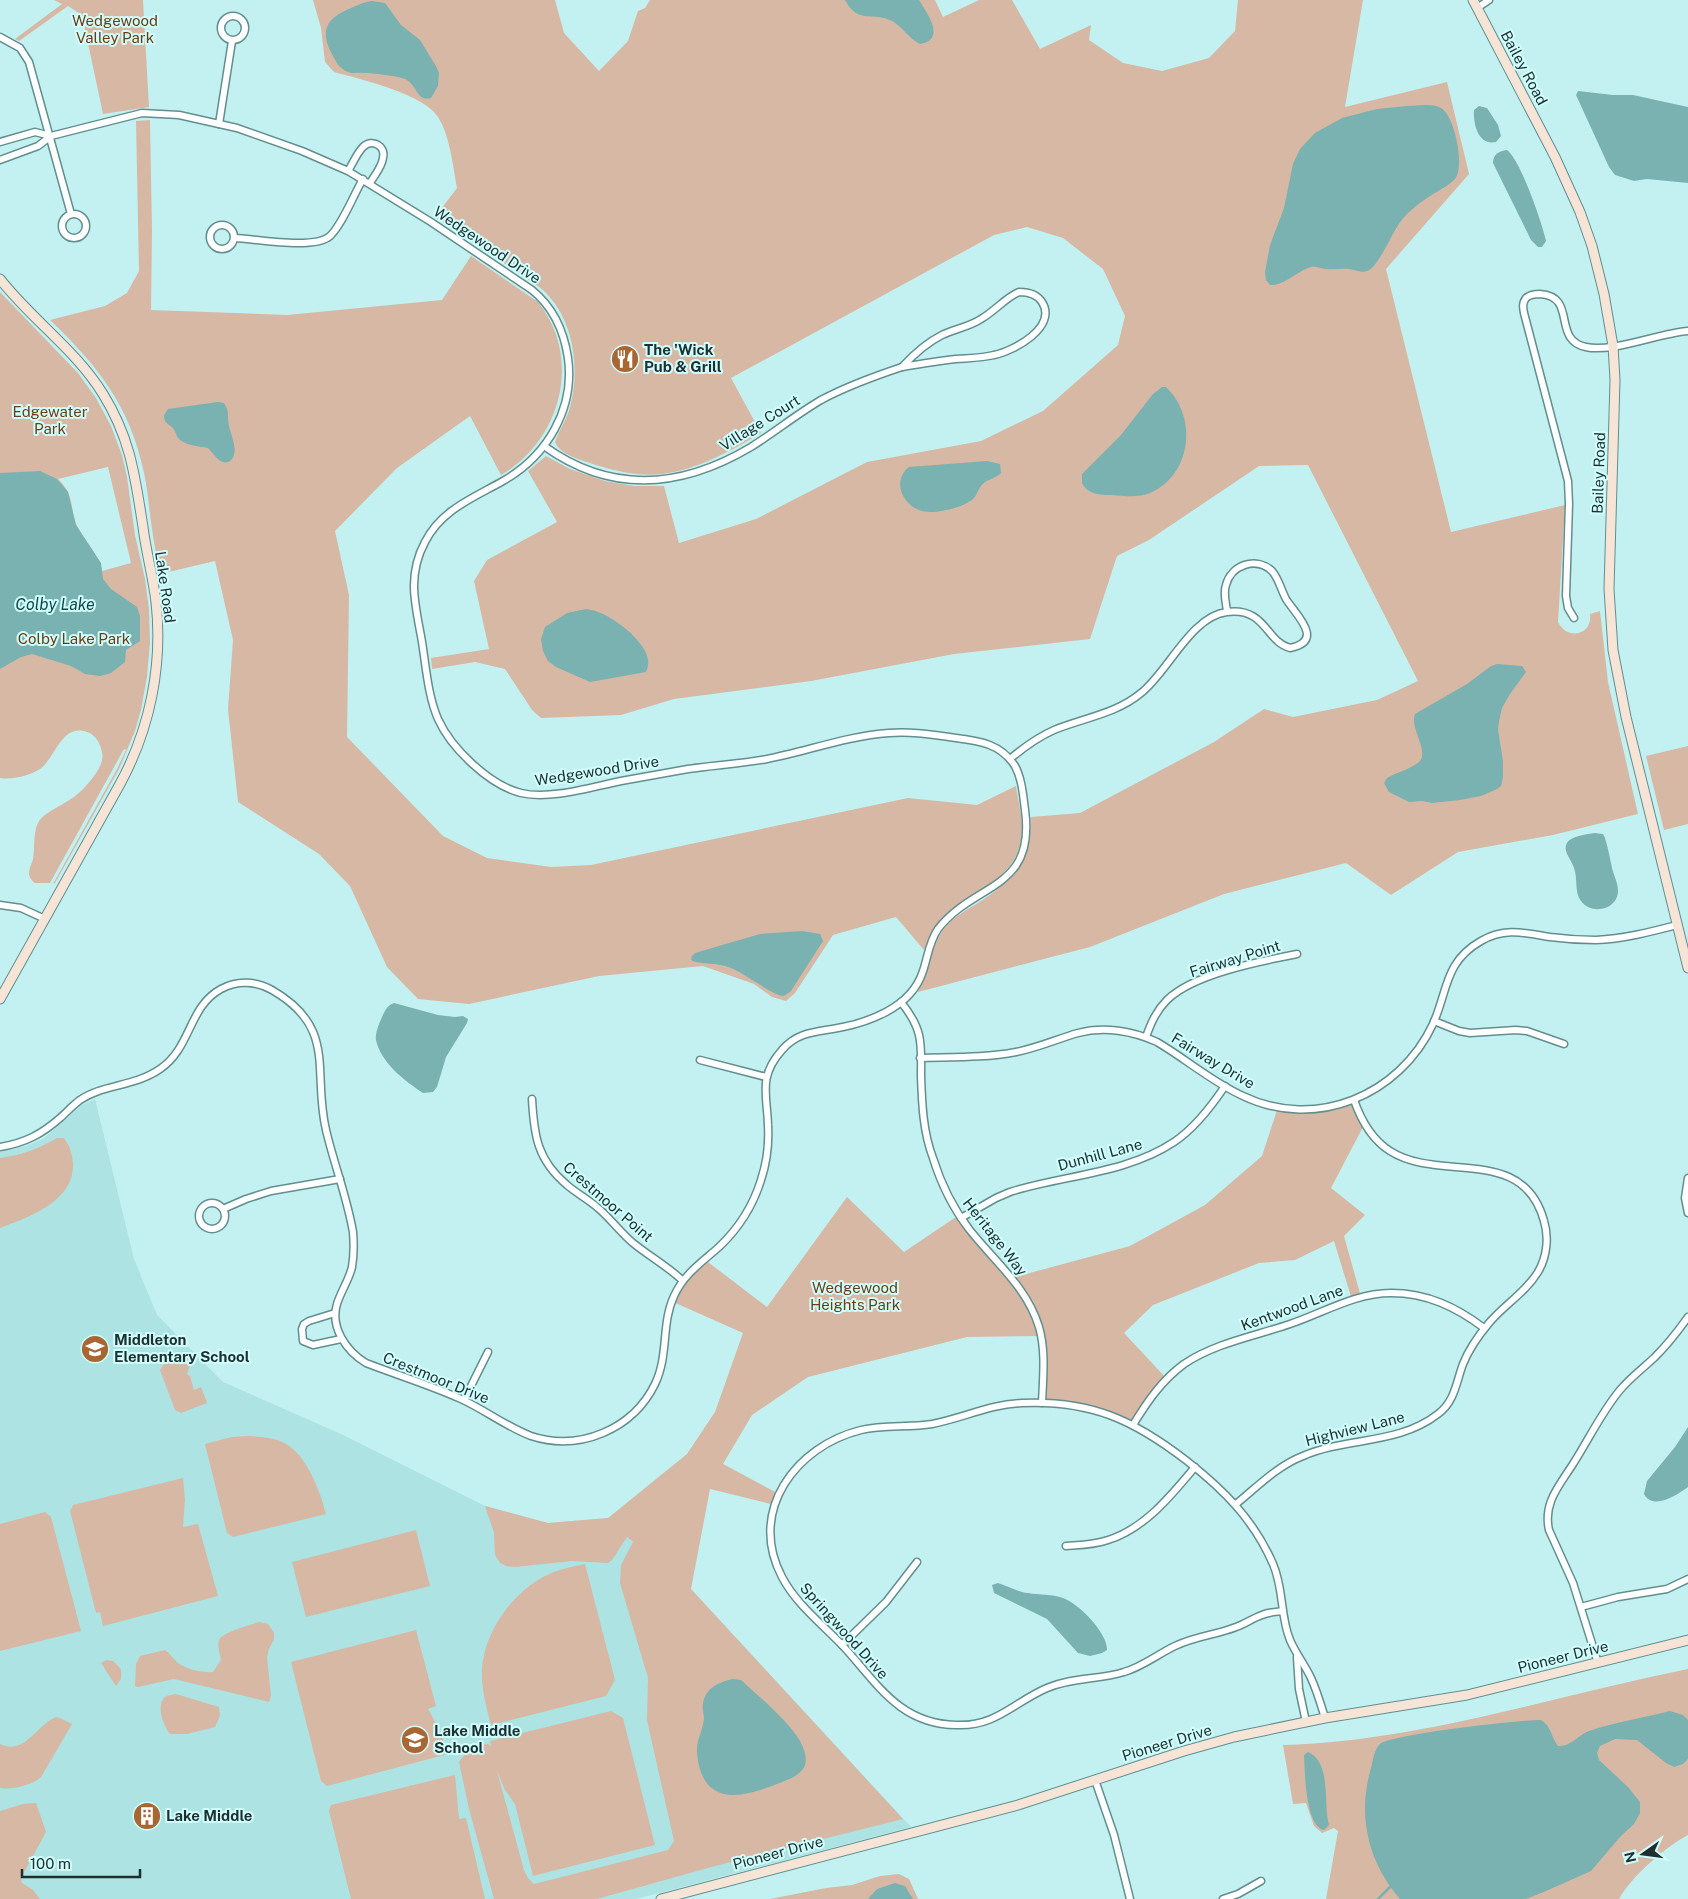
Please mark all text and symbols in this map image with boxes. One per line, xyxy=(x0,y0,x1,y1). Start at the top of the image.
park label: Wedgewood Valley Park xyxy=(72,12,158,46)
street label: Bailey Road xyxy=(1498,28,1551,108)
street label: Wedgewood Drive xyxy=(430,202,544,287)
place label: The 'Wick Pub & Grill xyxy=(644,341,722,375)
restaurant icon: The 'Wick Pub & Grill xyxy=(610,344,640,374)
street label: Village Court xyxy=(717,391,803,454)
park label: Edgewater Park xyxy=(12,403,88,437)
street label: Bailey Road xyxy=(1589,432,1608,514)
street label: Lake Road xyxy=(152,550,179,624)
water label: Colby Lake xyxy=(15,595,95,614)
park label: Colby Lake Park xyxy=(18,630,130,647)
street label: Wedgewood Drive xyxy=(534,752,660,789)
street label: Fairway Point xyxy=(1187,937,1282,980)
street label: Fairway Drive xyxy=(1169,1029,1258,1092)
street label: Dunhill Lane xyxy=(1056,1135,1144,1174)
street label: Crestmoor Point xyxy=(560,1158,657,1245)
street label: Heritage Way xyxy=(960,1194,1031,1279)
park label: Wedgewood Heights Park xyxy=(810,1279,900,1313)
street label: Kentwood Lane xyxy=(1238,1281,1345,1334)
place label: Middleton Elementary School xyxy=(114,1331,250,1365)
school or university icon: Middleton Elementary School xyxy=(80,1334,110,1364)
street label: Crestmoor Drive xyxy=(381,1348,492,1407)
street label: Highview Lane xyxy=(1303,1408,1406,1449)
street label: Springwood Drive xyxy=(797,1579,892,1682)
street label: Pioneer Drive xyxy=(1516,1637,1610,1676)
street label: Pioneer Drive xyxy=(1120,1721,1214,1764)
place label: Lake Middle School xyxy=(434,1722,521,1756)
school or university icon: Lake Middle School xyxy=(400,1725,430,1755)
building icon: Lake Middle xyxy=(132,1801,162,1831)
place label: Lake Middle xyxy=(166,1807,253,1824)
north arrow xyxy=(1618,1829,1668,1879)
street label: Pioneer Drive xyxy=(731,1832,825,1873)
scale bar xyxy=(22,1846,140,1878)
text: N xyxy=(1621,1850,1639,1864)
text: 100 m xyxy=(30,1855,71,1872)

